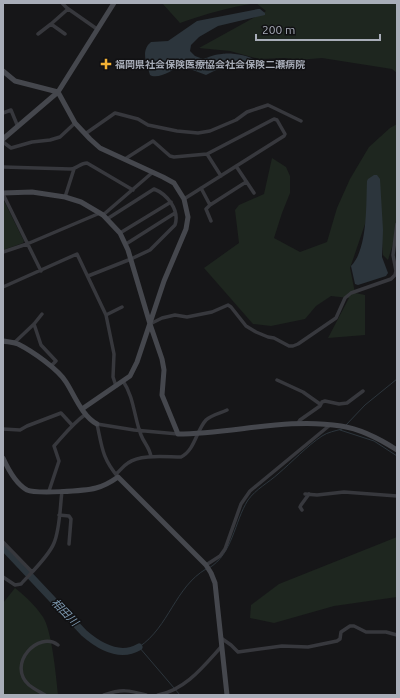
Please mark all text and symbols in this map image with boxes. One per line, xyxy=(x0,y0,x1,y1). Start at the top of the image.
scale bar xyxy=(256,16,380,42)
text: 200 m xyxy=(262,23,295,36)
marker: 福岡県社会保険医療協会社会保険二瀬病院 xyxy=(100,58,112,70)
place label: 福岡県社会保険医療協会社会保険二瀬病院 xyxy=(115,59,305,70)
water label: 相田川 xyxy=(49,596,81,629)

